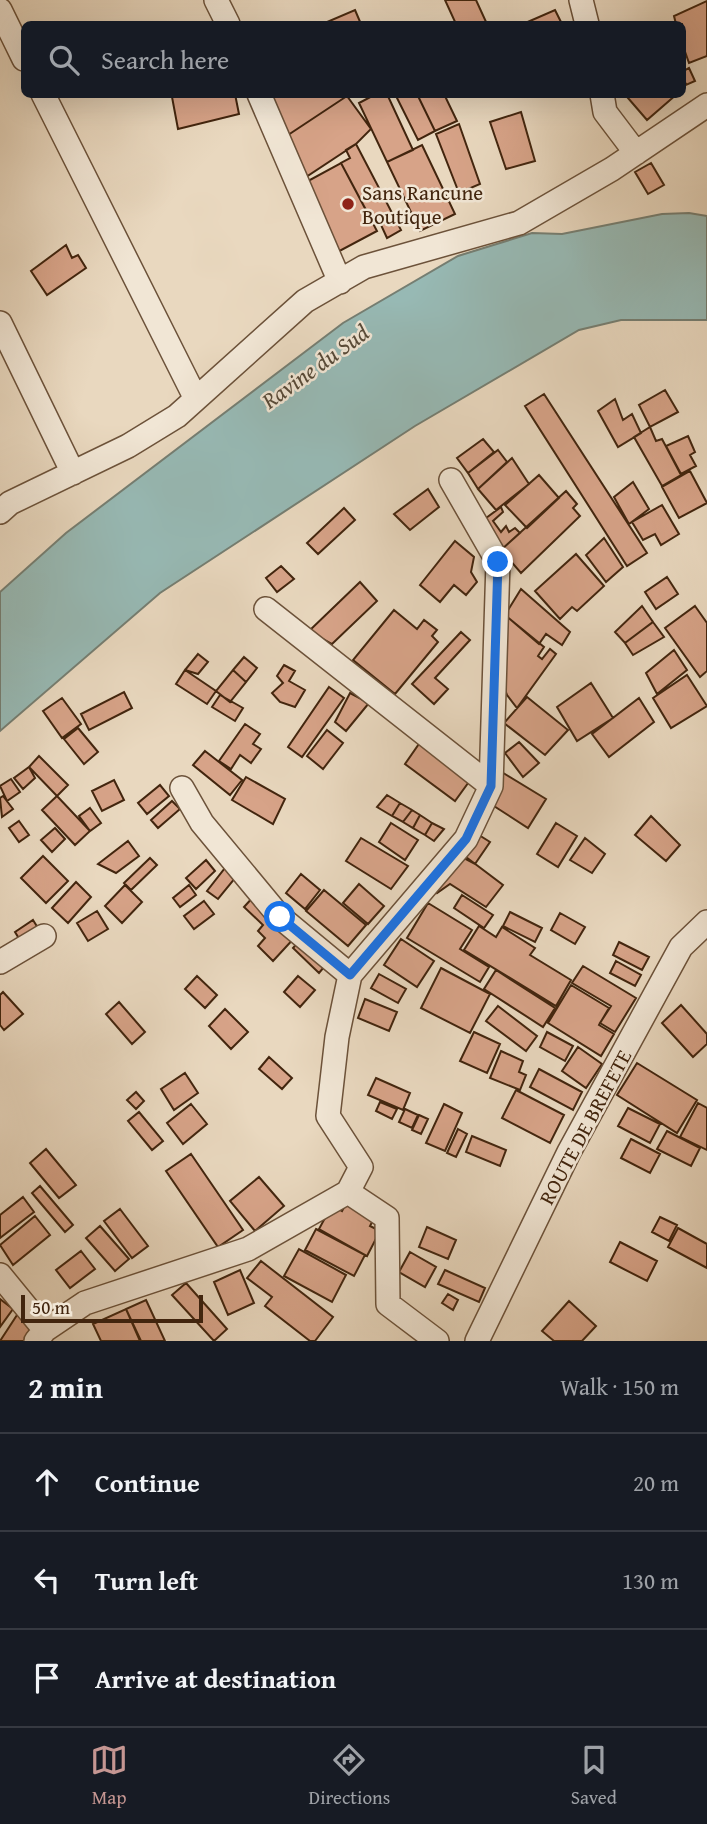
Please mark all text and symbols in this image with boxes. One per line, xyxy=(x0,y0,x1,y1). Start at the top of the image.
search box xyxy=(21,21,686,98)
text: Search here xyxy=(101,40,229,79)
icon: search xyxy=(45,41,83,79)
place label: Sans Rancune Boutique xyxy=(362,177,483,232)
marker: Sans Rancune Boutique xyxy=(340,196,356,212)
water label: Ravine du Sud xyxy=(254,316,375,417)
route end xyxy=(482,546,513,577)
route start xyxy=(264,901,295,932)
street label: ROUTE DE BREFETE xyxy=(531,1044,639,1210)
scale bar xyxy=(21,1292,203,1324)
text: 50 m xyxy=(32,1293,70,1321)
text: 2 min xyxy=(28,1365,103,1409)
text: Walk · 150 m xyxy=(560,1370,679,1403)
icon: ahead xyxy=(28,1463,66,1501)
text: Continue xyxy=(95,1463,200,1502)
text: 20 m xyxy=(633,1466,679,1499)
icon: left xyxy=(28,1561,66,1599)
text: Turn left xyxy=(95,1561,198,1600)
text: 130 m xyxy=(622,1564,679,1597)
icon: arrive xyxy=(28,1659,66,1697)
text: Arrive at destination xyxy=(95,1659,336,1698)
tab: Map xyxy=(90,1741,128,1811)
tab: Directions xyxy=(309,1741,390,1811)
tab: Saved xyxy=(571,1741,617,1811)

